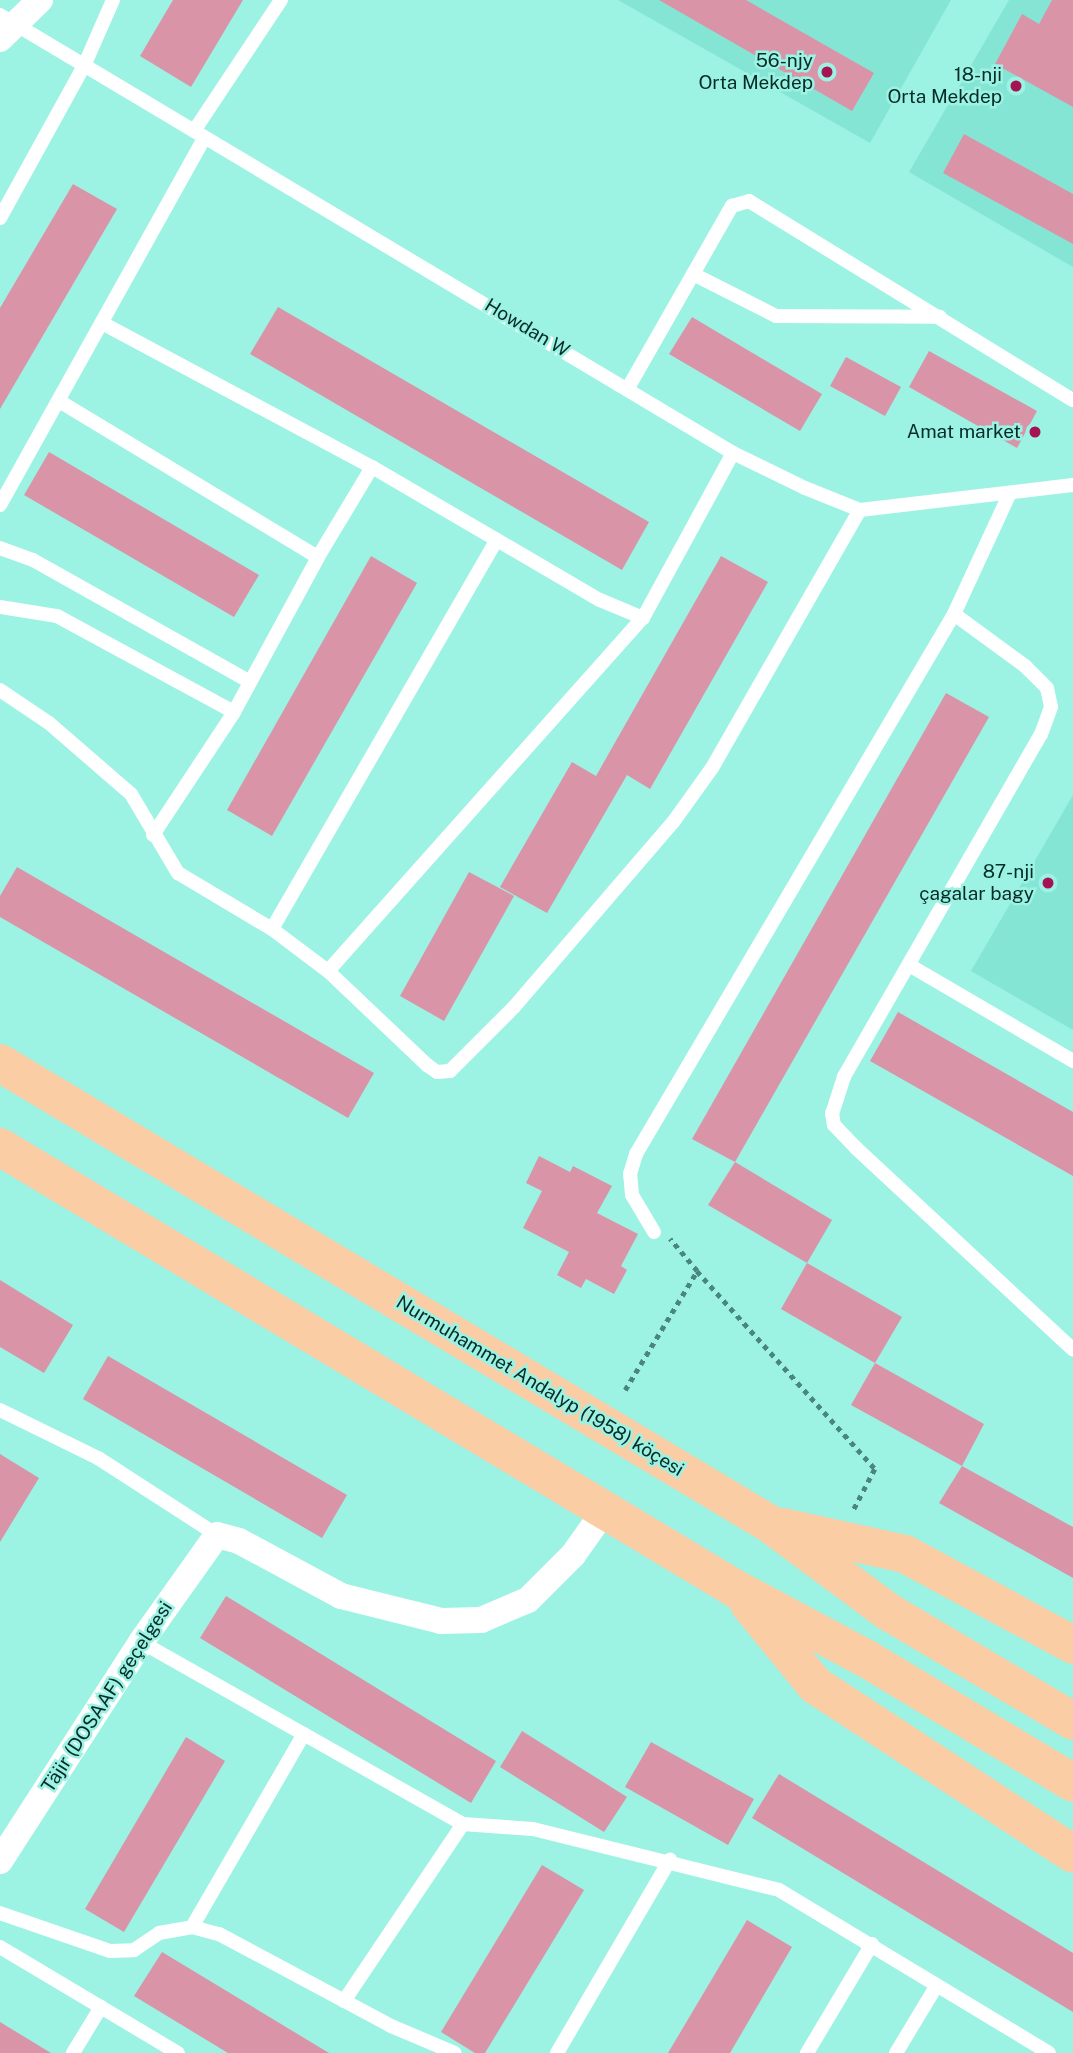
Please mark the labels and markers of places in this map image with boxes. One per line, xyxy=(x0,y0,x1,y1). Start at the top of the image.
place label: 56-njy Orta Mekdep xyxy=(698,50,813,94)
marker: 56-njy Orta Mekdep xyxy=(819,64,835,80)
place label: 18-nji Orta Mekdep xyxy=(887,64,1002,108)
marker: 18-nji Orta Mekdep xyxy=(1008,78,1024,94)
place label: Amat market xyxy=(907,421,1021,443)
marker: Amat market xyxy=(1027,424,1043,440)
place label: 87-nji çagalar bagy xyxy=(919,861,1034,905)
marker: 87-nji çagalar bagy xyxy=(1040,875,1056,891)

